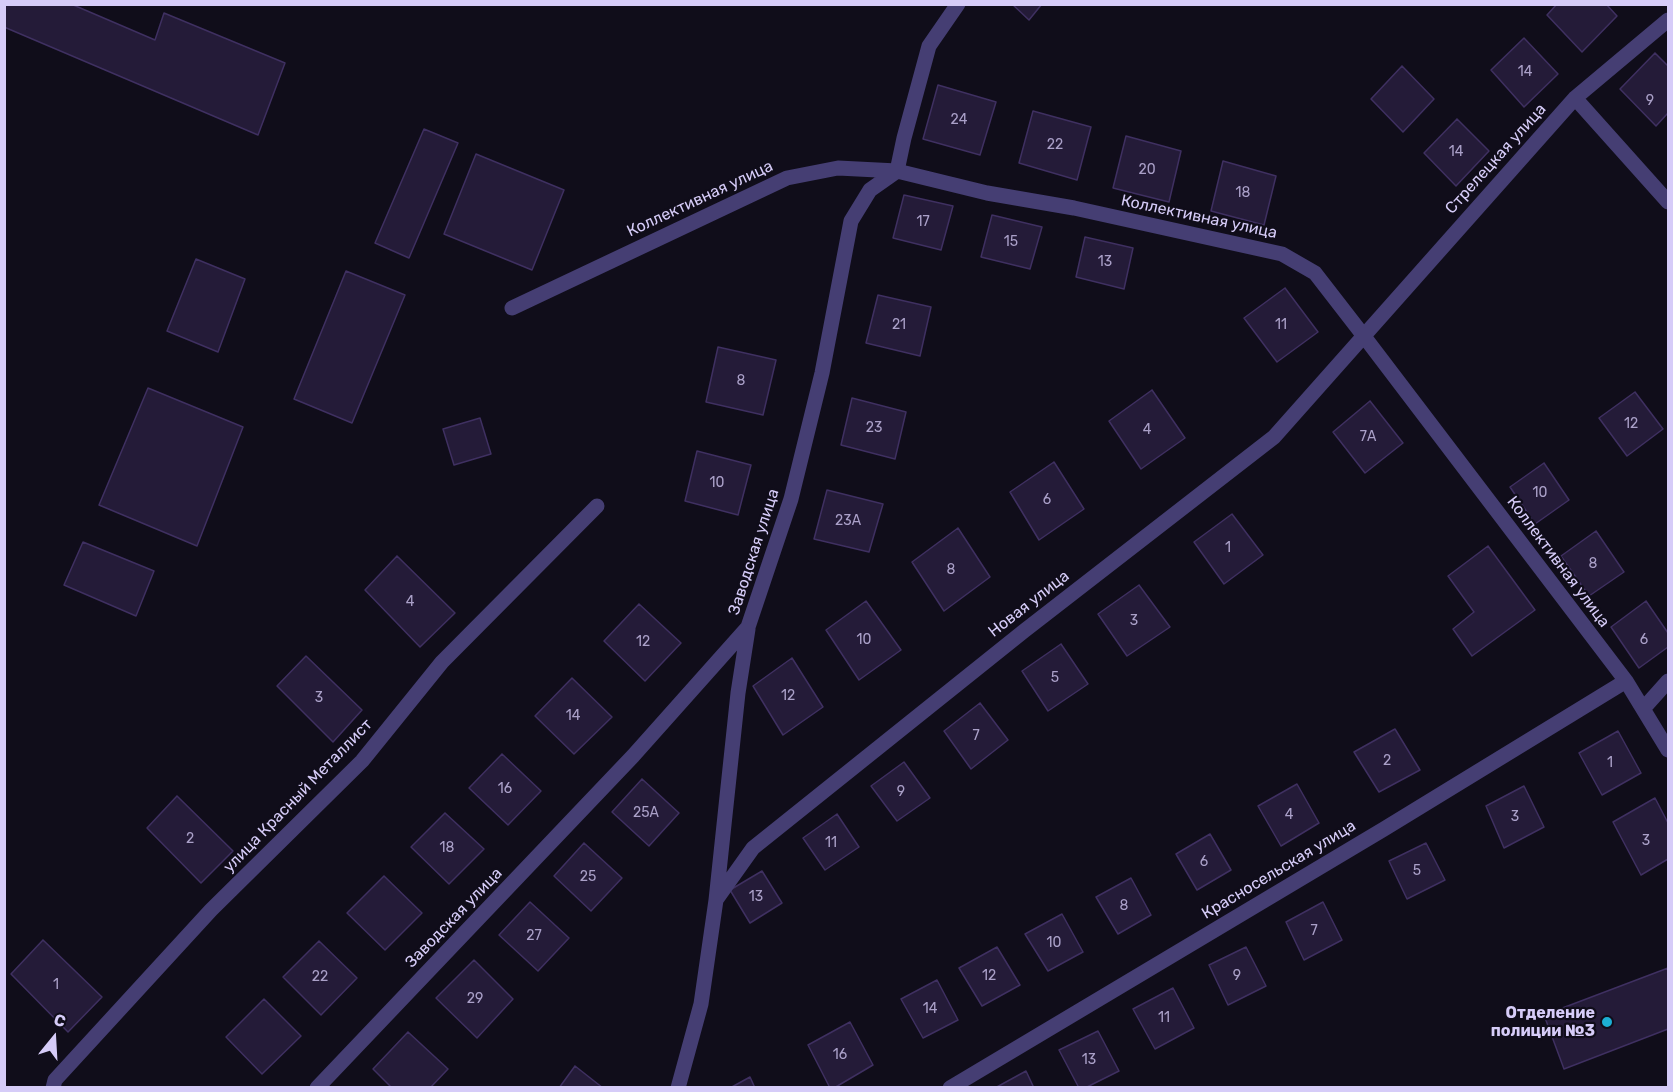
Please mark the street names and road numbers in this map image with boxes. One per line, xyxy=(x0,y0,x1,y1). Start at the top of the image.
street label: Стрелецкая улица xyxy=(1442,100,1550,218)
street label: Коллективная улица xyxy=(624,157,776,241)
street label: Коллективная улица xyxy=(1119,191,1279,243)
street label: Заводская улица xyxy=(725,487,783,617)
street label: Коллективная улица xyxy=(1502,493,1614,631)
street label: Новая улица xyxy=(985,567,1073,641)
street label: улица Красный Металлист xyxy=(219,715,377,877)
street label: Красносельская улица xyxy=(1199,816,1359,924)
street label: Заводская улица xyxy=(401,864,507,972)

